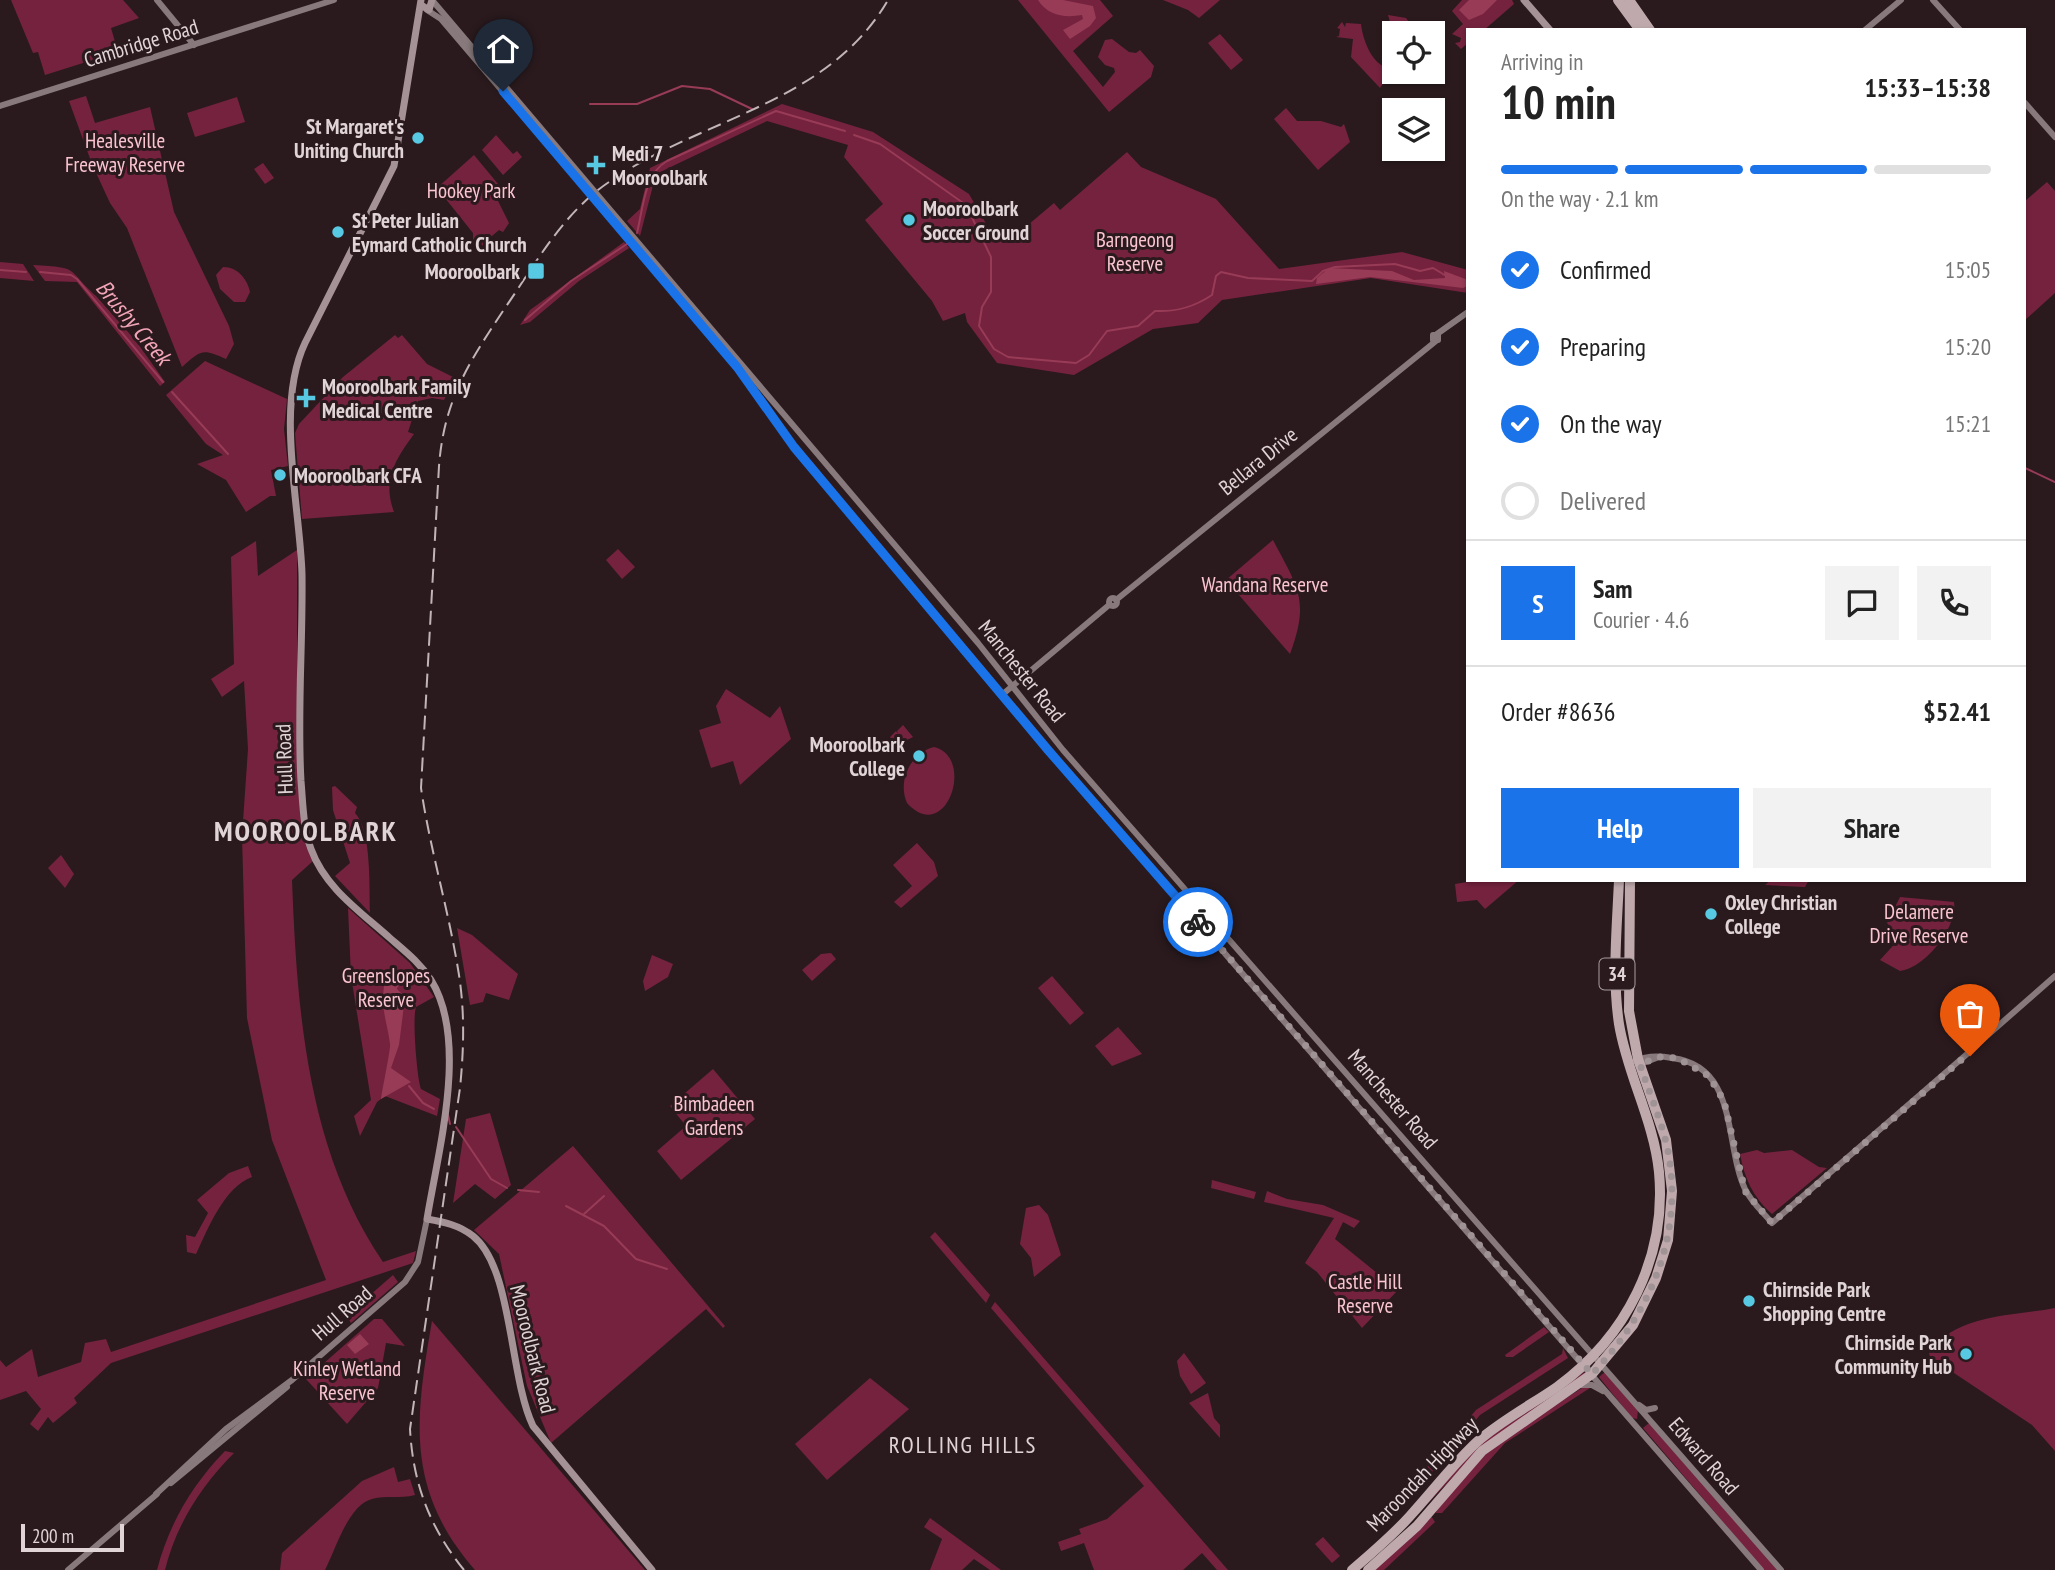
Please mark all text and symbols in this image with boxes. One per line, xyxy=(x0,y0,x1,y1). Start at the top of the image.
street label: Cambridge Road xyxy=(81,13,201,73)
pin xyxy=(473,19,533,91)
map controls xyxy=(1382,21,1445,161)
button: locate xyxy=(1382,21,1445,84)
icon: home xyxy=(484,30,522,68)
text: Arriving in xyxy=(1501,47,1583,76)
text: 15:33–15:38 xyxy=(1864,71,1991,104)
text: 10 min xyxy=(1501,72,1616,132)
button: layers xyxy=(1382,98,1445,161)
place label: St Margaret's Uniting Church xyxy=(294,113,404,164)
park label: Healesville Freeway Reserve xyxy=(65,127,185,178)
marker: St Margaret's Uniting Church xyxy=(410,130,426,146)
place label: Medi 7 Mooroolbark xyxy=(612,140,708,191)
marker: Medi 7 Mooroolbark xyxy=(586,155,606,175)
park label: Hookey Park xyxy=(427,177,515,204)
text: On the way · 2.1 km xyxy=(1501,184,1658,213)
place label: Mooroolbark Soccer Ground xyxy=(923,195,1029,246)
place label: St Peter Julian Eymard Catholic Church xyxy=(352,207,527,258)
marker: Mooroolbark Soccer Ground xyxy=(901,212,917,228)
marker: St Peter Julian Eymard Catholic Church xyxy=(330,224,346,240)
park label: Barngeong Reserve xyxy=(1096,226,1174,277)
icon: check xyxy=(1501,251,1539,289)
text: Confirmed xyxy=(1560,253,1651,286)
text: 15:05 xyxy=(1945,255,1991,284)
place label: Mooroolbark xyxy=(425,258,520,285)
marker: Mooroolbark xyxy=(526,261,546,281)
water label: Brushy Creek xyxy=(90,274,180,373)
icon: check xyxy=(1501,328,1539,366)
text: Preparing xyxy=(1560,330,1646,363)
text: 15:20 xyxy=(1945,332,1991,361)
place label: Mooroolbark Family Medical Centre xyxy=(322,373,471,424)
marker: Mooroolbark Family Medical Centre xyxy=(296,388,316,408)
icon: check xyxy=(1501,405,1539,443)
text: On the way xyxy=(1560,407,1662,440)
text: 15:21 xyxy=(1945,409,1991,438)
street label: Bellara Drive xyxy=(1213,421,1303,501)
place label: Mooroolbark CFA xyxy=(294,462,422,489)
marker: Mooroolbark CFA xyxy=(272,467,288,483)
text: Delivered xyxy=(1560,484,1646,517)
button: chat xyxy=(1825,566,1899,640)
button: phone xyxy=(1917,566,1991,640)
park label: Wandana Reserve xyxy=(1202,571,1328,598)
text: Sam xyxy=(1593,572,1632,605)
text: S xyxy=(1532,587,1544,620)
text: Courier · 4.6 xyxy=(1593,605,1689,634)
street label: Manchester Road xyxy=(973,614,1071,728)
text: Order #8636 xyxy=(1501,695,1616,728)
text: $52.41 xyxy=(1923,695,1991,728)
street label: Hull Road xyxy=(269,723,299,795)
place label: Mooroolbark College xyxy=(810,731,905,782)
marker: Mooroolbark College xyxy=(911,748,927,764)
button: Help xyxy=(1501,788,1739,868)
button: Share xyxy=(1753,788,1991,868)
district label: MOOROOLBARK xyxy=(214,812,398,849)
courier xyxy=(1163,887,1233,957)
place label: Oxley Christian College xyxy=(1725,889,1837,940)
park label: Delamere Drive Reserve xyxy=(1870,898,1968,949)
icon: bike xyxy=(1179,903,1217,941)
marker: Oxley Christian College xyxy=(1703,906,1719,922)
road number: 34 xyxy=(1600,958,1634,990)
park label: Greenslopes Reserve xyxy=(342,962,430,1013)
pin xyxy=(1940,984,2000,1056)
icon: bag xyxy=(1951,995,1989,1033)
street label: Manchester Road xyxy=(1342,1043,1444,1155)
park label: Bimbadeen Gardens xyxy=(673,1090,755,1141)
park label: Castle Hill Reserve xyxy=(1328,1268,1402,1319)
place label: Chirnside Park Shopping Centre xyxy=(1763,1276,1886,1327)
street label: Hull Road xyxy=(307,1280,377,1346)
street label: Mooroolbark Road xyxy=(504,1282,562,1416)
marker: Chirnside Park Shopping Centre xyxy=(1741,1293,1757,1309)
place label: Chirnside Park Community Hub xyxy=(1835,1329,1952,1380)
marker: Chirnside Park Community Hub xyxy=(1958,1346,1974,1362)
park label: Kinley Wetland Reserve xyxy=(293,1355,401,1406)
street label: Maroondah Highway xyxy=(1361,1411,1483,1537)
street label: Edward Road xyxy=(1663,1412,1745,1500)
district label: ROLLING HILLS xyxy=(889,1430,1037,1459)
scale bar xyxy=(21,1521,124,1553)
text: 200 m xyxy=(32,1524,74,1548)

